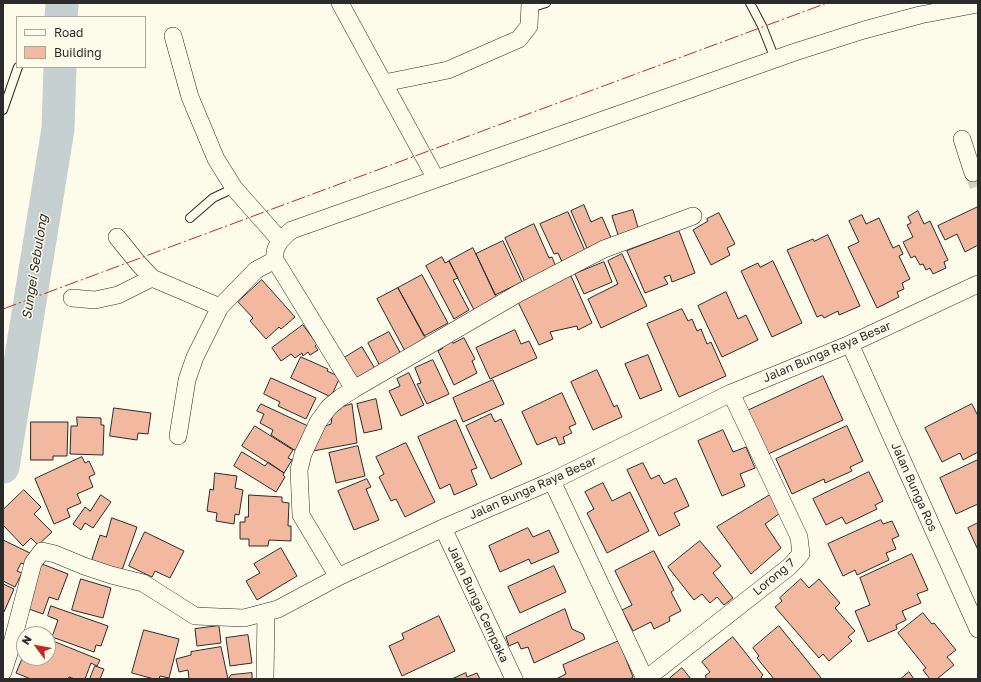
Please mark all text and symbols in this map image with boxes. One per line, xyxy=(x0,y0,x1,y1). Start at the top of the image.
legend xyxy=(16,16,146,68)
text: Road xyxy=(54,25,83,40)
text: Building xyxy=(54,45,102,60)
water label: Sungei Sebulong xyxy=(19,213,51,321)
street label: Jalan Bunga Raya Besar xyxy=(761,318,893,386)
street label: Jalan Bunga Ros xyxy=(888,440,940,534)
street label: Jalan Bunga Raya Besar xyxy=(467,453,599,523)
street label: Jalan Bunga Cempaka xyxy=(445,543,511,665)
street label: Lorong 7 xyxy=(750,555,798,599)
north arrow xyxy=(16,626,56,666)
text: N xyxy=(19,633,34,647)

